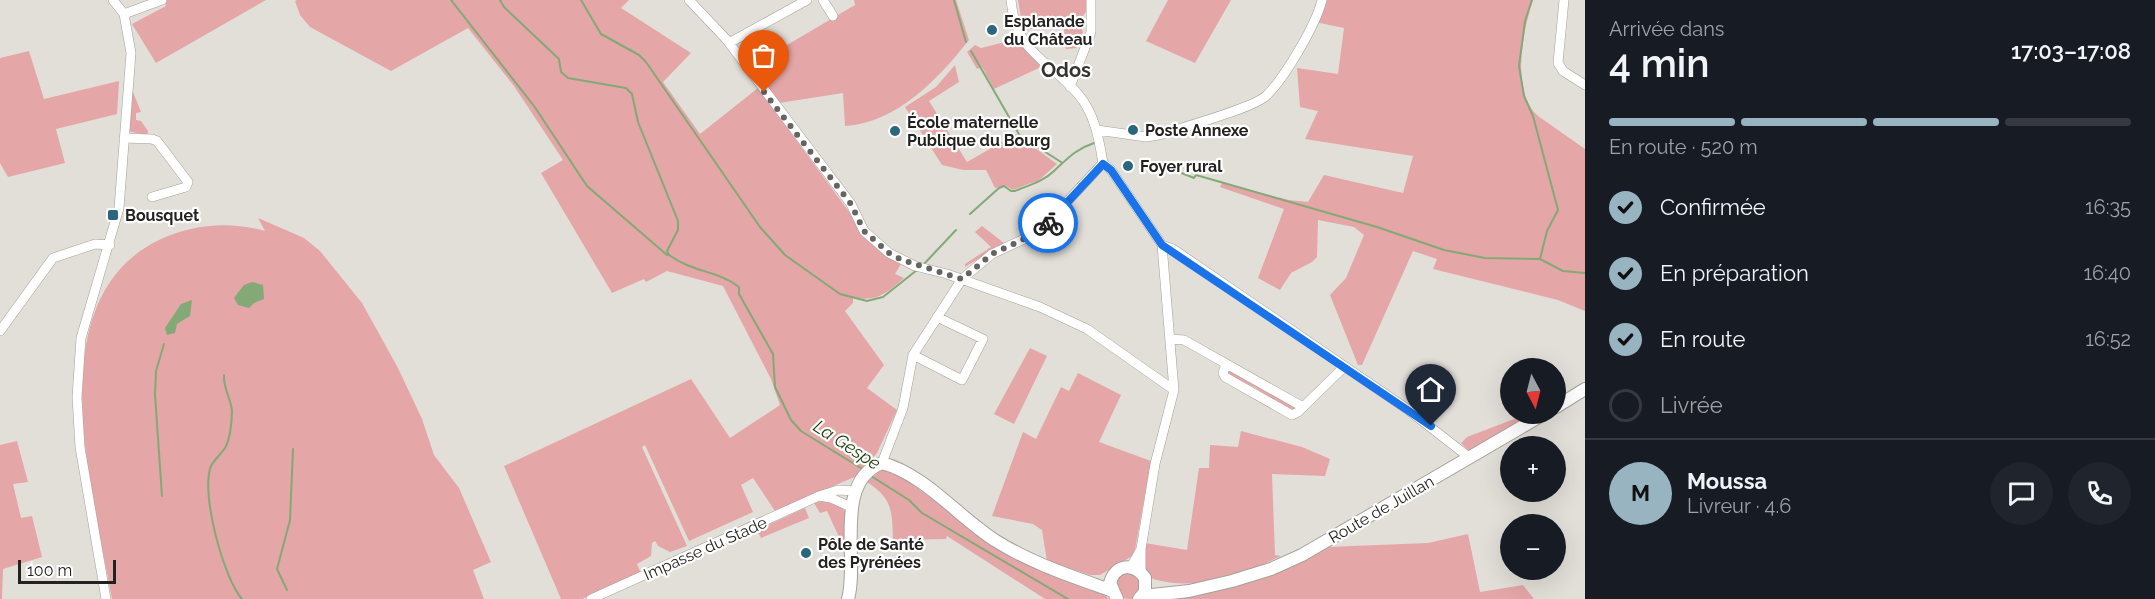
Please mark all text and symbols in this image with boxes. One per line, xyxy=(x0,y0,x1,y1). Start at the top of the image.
place label: Esplanade du Château xyxy=(1004,12,1093,49)
text: Arrivée dans xyxy=(1609,17,1724,41)
marker: Esplanade du Château xyxy=(985,23,999,37)
pin xyxy=(738,30,789,92)
text: 17:03–17:08 xyxy=(2011,38,2131,64)
icon: bag xyxy=(747,39,780,72)
text: 4 min xyxy=(1609,40,1710,86)
district label: Odos xyxy=(1041,58,1091,82)
place label: École maternelle Publique du Bourg xyxy=(907,112,1050,150)
place label: Poste Annexe xyxy=(1145,121,1249,140)
marker: Poste Annexe xyxy=(1126,123,1140,137)
marker: École maternelle Publique du Bourg xyxy=(888,124,902,138)
text: En route · 520 m xyxy=(1609,135,1758,159)
place label: Foyer rural xyxy=(1140,157,1223,176)
marker: Foyer rural xyxy=(1121,159,1135,173)
icon: check xyxy=(1609,191,1642,224)
courier xyxy=(1018,193,1078,253)
text: Confirmée xyxy=(1660,194,1766,220)
text: 16:35 xyxy=(2085,195,2131,219)
place label: Bousquet xyxy=(125,206,199,225)
icon: bike xyxy=(1032,207,1065,240)
marker: Bousquet xyxy=(106,208,120,222)
icon: check xyxy=(1609,257,1642,290)
text: En préparation xyxy=(1660,260,1809,286)
text: 16:40 xyxy=(2083,261,2131,285)
icon: check xyxy=(1609,323,1642,356)
text: En route xyxy=(1660,326,1745,352)
text: 16:52 xyxy=(2085,327,2131,351)
north arrow xyxy=(1500,358,1566,424)
map controls xyxy=(1500,358,1566,580)
pin xyxy=(1405,364,1456,426)
icon: home xyxy=(1414,373,1447,406)
text: Livrée xyxy=(1660,392,1723,418)
water label: La Gespe xyxy=(810,415,885,474)
button: + xyxy=(1500,436,1566,502)
button: chat xyxy=(1990,462,2053,525)
button: phone xyxy=(2068,462,2131,525)
text: Moussa xyxy=(1687,468,1767,494)
street label: Route de Juillan xyxy=(1325,472,1437,547)
text: M xyxy=(1631,480,1650,506)
text: Livreur · 4.6 xyxy=(1687,494,1791,518)
street label: Impasse du Stade xyxy=(641,513,770,584)
button: − xyxy=(1500,514,1566,580)
place label: Pôle de Santé des Pyrénées xyxy=(818,535,924,572)
marker: Pôle de Santé des Pyrénées xyxy=(799,546,813,560)
scale bar xyxy=(18,557,116,584)
text: 100 m xyxy=(27,561,72,580)

